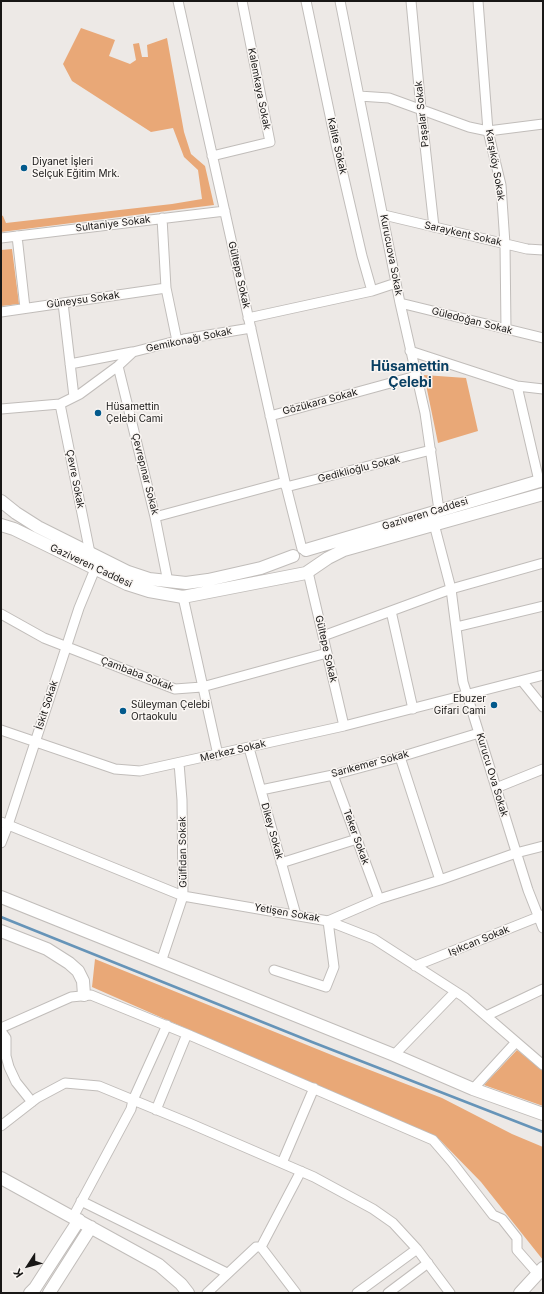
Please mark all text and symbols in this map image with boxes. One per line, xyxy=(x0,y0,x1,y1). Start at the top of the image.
street label: Kalemkaya Sokak xyxy=(245,47,273,131)
street label: Paşalar Sokak xyxy=(413,80,431,148)
street label: Kalite Sokak xyxy=(325,116,349,176)
street label: Karşıköy Sokak xyxy=(483,128,507,202)
place label: Diyanet İşleri Selçuk Eğitim Mrk. xyxy=(32,156,120,180)
marker: Diyanet İşleri Selçuk Eğitim Mrk. xyxy=(19,163,29,173)
street label: Sultaniye Sokak xyxy=(75,213,151,235)
street label: Kurucuova Sokak xyxy=(377,213,405,297)
street label: Saraykent Sokak xyxy=(423,219,503,249)
street label: Gültepe Sokak xyxy=(225,240,253,310)
street label: Güneysu Sokak xyxy=(46,289,120,311)
street label: Güledoğan Sokak xyxy=(430,305,514,337)
street label: Gemikonağı Sokak xyxy=(145,325,233,355)
district label: Hüsamettin Çelebi xyxy=(371,359,449,392)
street label: Gözükara Sokak xyxy=(281,386,359,418)
place label: Hüsamettin Çelebi Cami xyxy=(106,401,163,424)
marker: Hüsamettin Çelebi Cami xyxy=(93,408,103,418)
street label: Çevrepınar Sokak xyxy=(129,432,161,516)
street label: Çevre Sokak xyxy=(63,449,87,509)
street label: Gediklioğlu Sokak xyxy=(317,453,401,485)
street label: Gaziveren Caddesi xyxy=(381,495,469,533)
street label: Gaziveren Caddesi xyxy=(48,542,134,590)
street label: Gültepe Sokak xyxy=(312,614,340,684)
street label: Çambaba Sokak xyxy=(99,655,175,693)
street label: İskit Sokak xyxy=(33,679,61,731)
place label: Ebuzer Gifari Cami xyxy=(434,693,486,716)
place label: Süleyman Çelebi Ortaokulu xyxy=(131,699,210,722)
marker: Ebuzer Gifari Cami xyxy=(489,700,499,710)
marker: Süleyman Çelebi Ortaokulu xyxy=(118,706,128,716)
street label: Kurucu Ova Sokak xyxy=(474,732,510,818)
street label: Merkez Sokak xyxy=(199,738,267,764)
street label: Sarıkemer Sokak xyxy=(330,748,410,780)
street label: Dikey Sokak xyxy=(258,801,286,861)
street label: Teker Sokak xyxy=(340,808,372,866)
street label: Gülfidan Sokak xyxy=(176,816,190,888)
street label: Yetişen Sokak xyxy=(253,901,321,925)
street label: Işıkcan Sokak xyxy=(447,923,511,959)
north arrow xyxy=(8,1246,48,1286)
text: K xyxy=(10,1266,26,1280)

